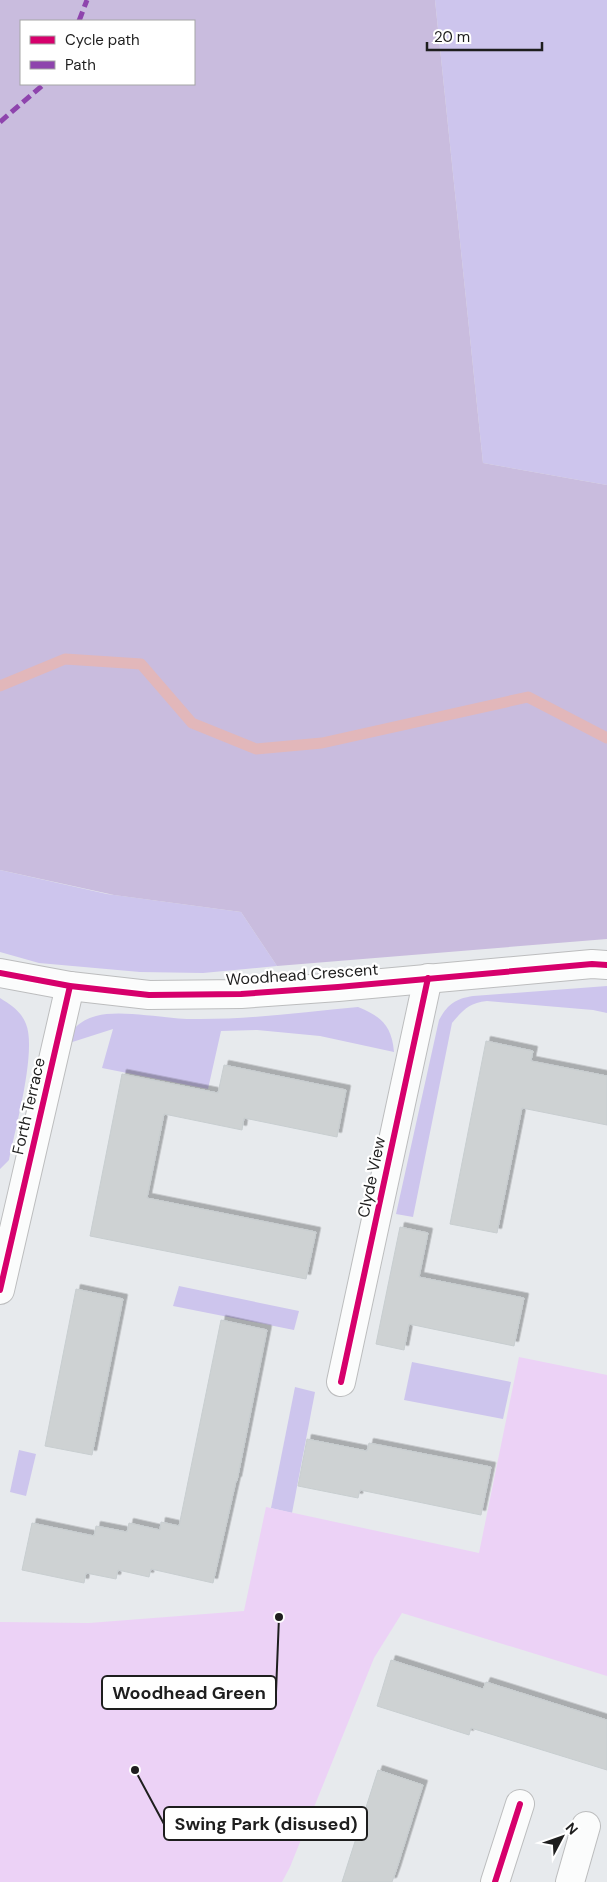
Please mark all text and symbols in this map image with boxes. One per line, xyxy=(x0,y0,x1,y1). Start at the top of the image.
legend xyxy=(20,20,195,85)
scale bar xyxy=(427,20,542,52)
text: 20 m xyxy=(434,27,470,47)
text: Cycle path xyxy=(65,30,140,50)
text: Path xyxy=(65,55,96,75)
street label: Woodhead Crescent xyxy=(225,959,379,990)
street label: Forth Terrace xyxy=(7,1056,50,1157)
street label: Clyde View xyxy=(353,1135,390,1219)
callout: Woodhead Green xyxy=(102,1676,276,1709)
text: Woodhead Green xyxy=(112,1681,266,1705)
callout: Swing Park (disused) xyxy=(164,1807,367,1840)
text: Swing Park (disused) xyxy=(175,1812,357,1836)
north arrow xyxy=(537,1812,587,1862)
text: N xyxy=(562,1819,582,1838)

